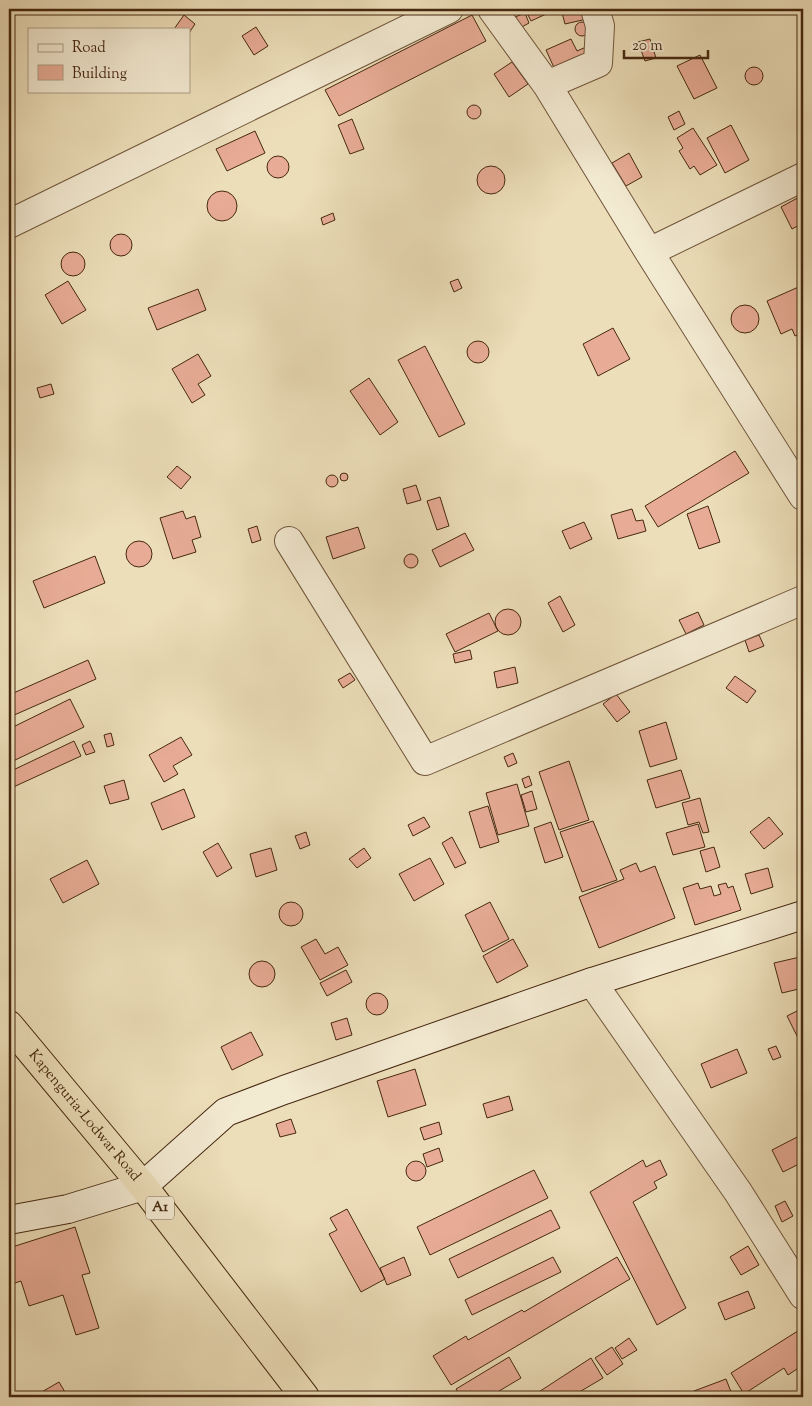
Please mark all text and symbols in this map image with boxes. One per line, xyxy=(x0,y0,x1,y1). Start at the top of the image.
legend xyxy=(28,28,190,92)
scale bar xyxy=(624,28,708,60)
text: 20 m xyxy=(632,36,663,57)
text: Road xyxy=(72,38,106,59)
text: Building xyxy=(72,64,127,85)
street label: Kapenguria-Lodwar Road xyxy=(23,1045,146,1186)
road number: A1 xyxy=(146,1196,174,1220)

